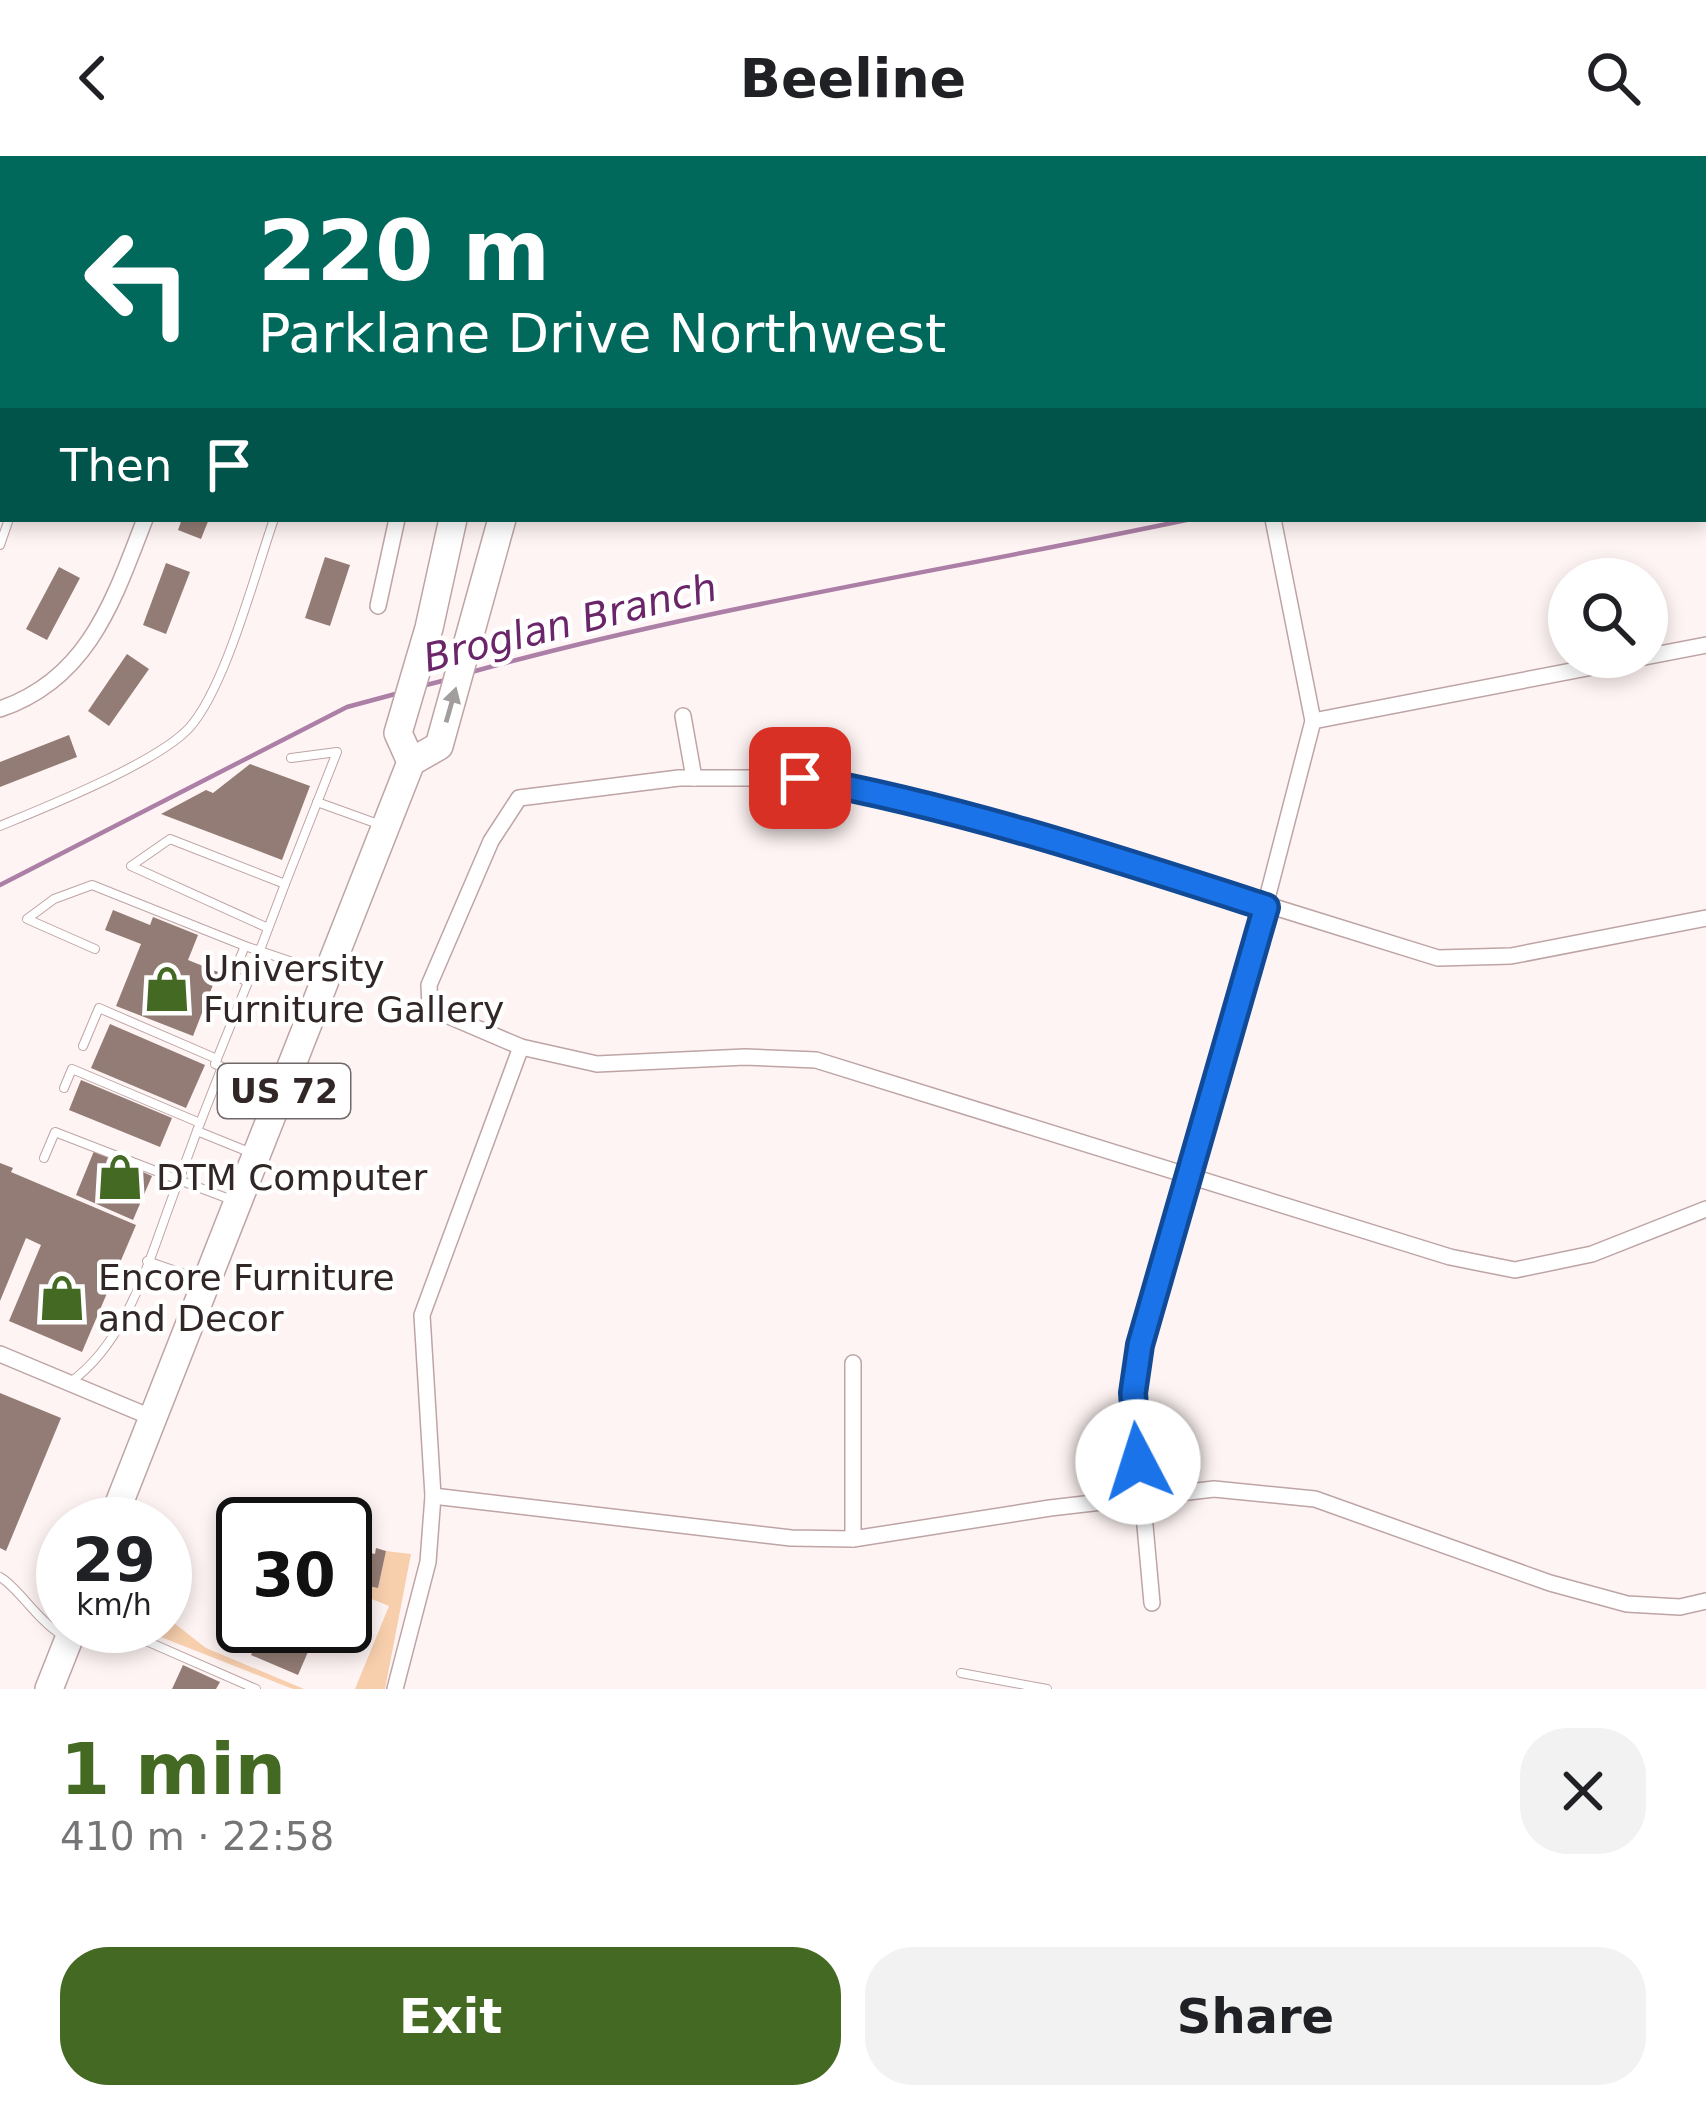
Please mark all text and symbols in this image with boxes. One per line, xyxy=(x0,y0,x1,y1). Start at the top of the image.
icon: back xyxy=(60,45,126,111)
icon: search xyxy=(1580,45,1646,111)
text: Beeline xyxy=(740,47,966,110)
text: 220 m xyxy=(258,202,550,300)
icon: left xyxy=(60,204,216,360)
text: Parklane Drive Northwest xyxy=(258,302,946,365)
icon: arrive xyxy=(196,432,262,498)
text: Then xyxy=(60,439,172,492)
map controls xyxy=(1548,558,1668,678)
button: search xyxy=(1548,558,1668,678)
water label: Broglan Branch xyxy=(419,564,722,681)
one-way arrow xyxy=(443,686,462,723)
pin xyxy=(749,727,851,829)
icon: arrive xyxy=(767,745,833,811)
place label: University Furniture Gallery xyxy=(203,948,504,1030)
shop icon: University Furniture Gallery xyxy=(142,964,192,1014)
road number: US 72 xyxy=(218,1064,350,1118)
shop icon: DTM Computer xyxy=(95,1152,145,1202)
place label: DTM Computer xyxy=(156,1157,427,1198)
place label: Encore Furniture and Decor xyxy=(98,1257,395,1339)
shop icon: Encore Furniture and Decor xyxy=(37,1273,87,1323)
position arrow xyxy=(1075,1399,1201,1525)
speed limit sign: 30 xyxy=(216,1497,372,1653)
text: 29 xyxy=(72,1525,156,1595)
text: km/h xyxy=(76,1587,152,1622)
text: 1 min xyxy=(60,1727,286,1811)
button: close xyxy=(1520,1728,1646,1854)
text: 410 m · 22:58 xyxy=(60,1814,334,1859)
button: Exit xyxy=(60,1947,841,2085)
button: Share xyxy=(865,1947,1646,2085)

